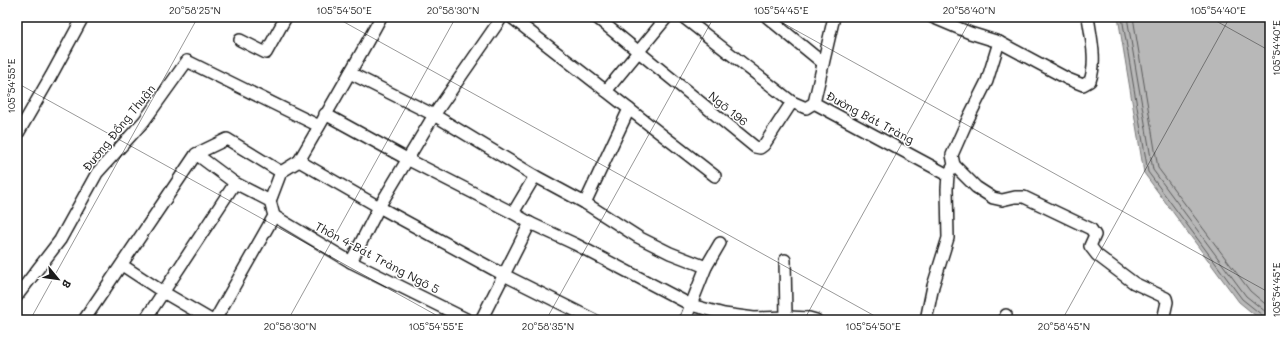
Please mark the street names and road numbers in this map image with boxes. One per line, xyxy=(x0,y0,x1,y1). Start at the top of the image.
street label: Đường Đồng Thuận xyxy=(78,81,158,174)
street label: Ngõ 196 xyxy=(706,87,752,129)
street label: Đường Bát Tràng xyxy=(824,87,917,147)
street label: Thôn 4-Bát Tràng Ngõ 5 xyxy=(313,218,442,297)

